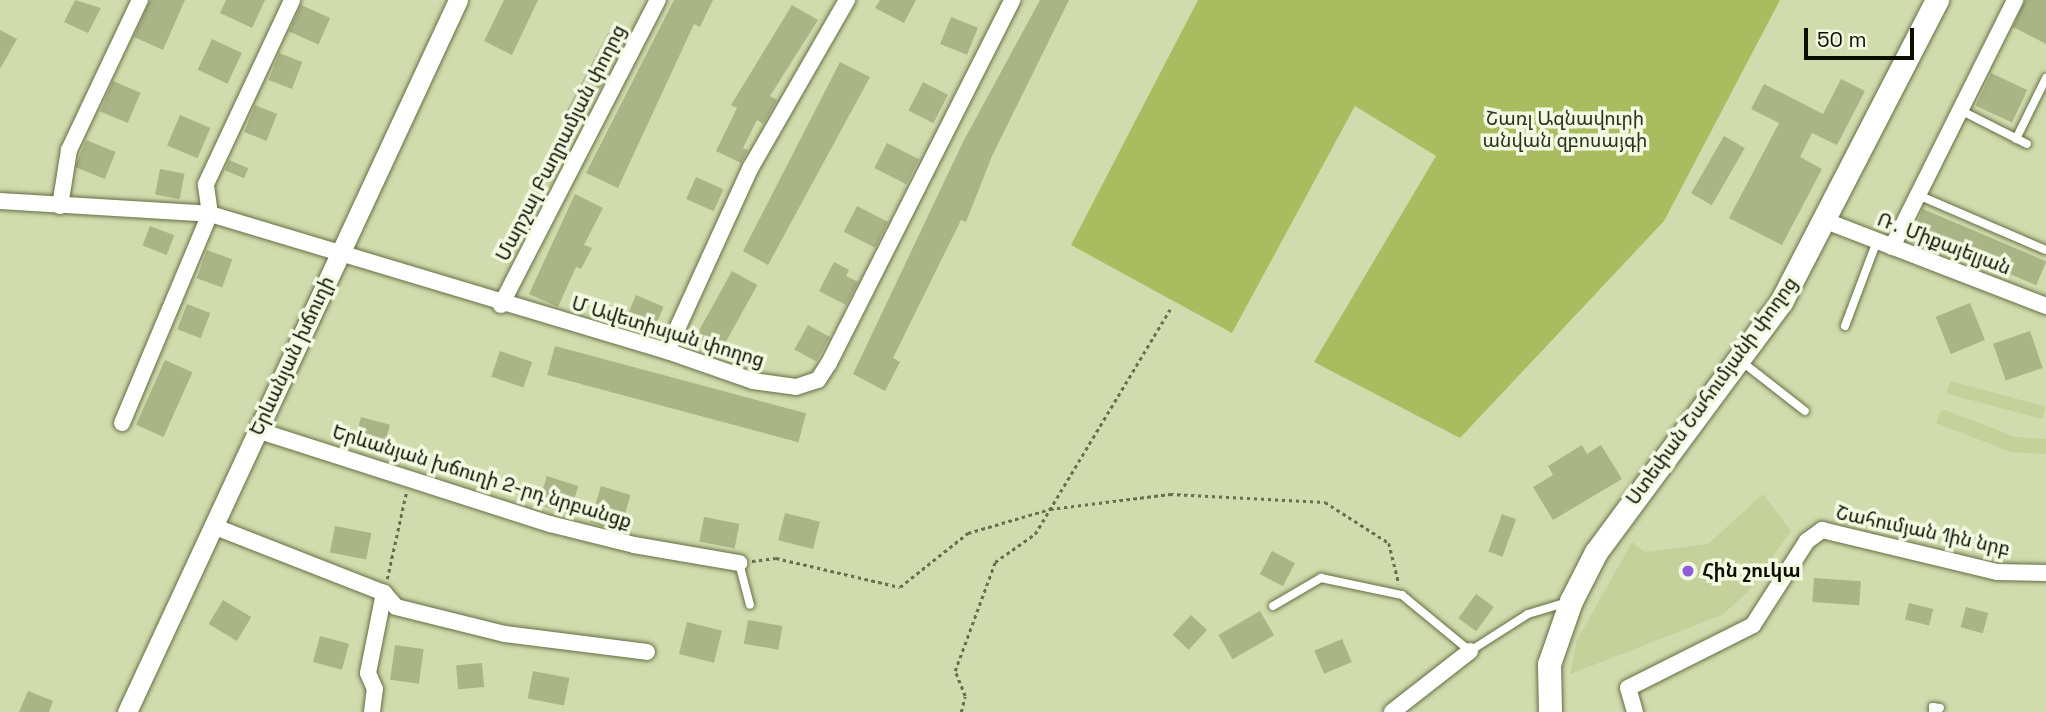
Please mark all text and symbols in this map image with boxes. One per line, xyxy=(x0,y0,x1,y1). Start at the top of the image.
scale bar xyxy=(1808,14,1918,58)
street label: Մարշալ Բաղրամյան փողոց xyxy=(491,21,631,265)
text: 50 m xyxy=(1817,26,1867,53)
park label: Շառլ Ազնավուրի անվան զբոսայգի xyxy=(1483,108,1647,152)
street label: Ռ․ Միքայելյան xyxy=(1874,208,2014,280)
street label: Երևանյան խճուղի xyxy=(245,273,339,439)
street label: Ստեփան Շահումյանի փողոց xyxy=(1622,273,1802,509)
street label: Մ Ավետիսյան փողոց xyxy=(569,292,767,372)
street label: Երևանյան խճուղի 2-րդ նրբանցք xyxy=(330,420,634,534)
street label: Շահումյան 1ին նրբ xyxy=(1834,501,2012,561)
place label: Հին շուկա xyxy=(1702,560,1801,582)
marker: Հին շուկա xyxy=(1680,563,1696,579)

